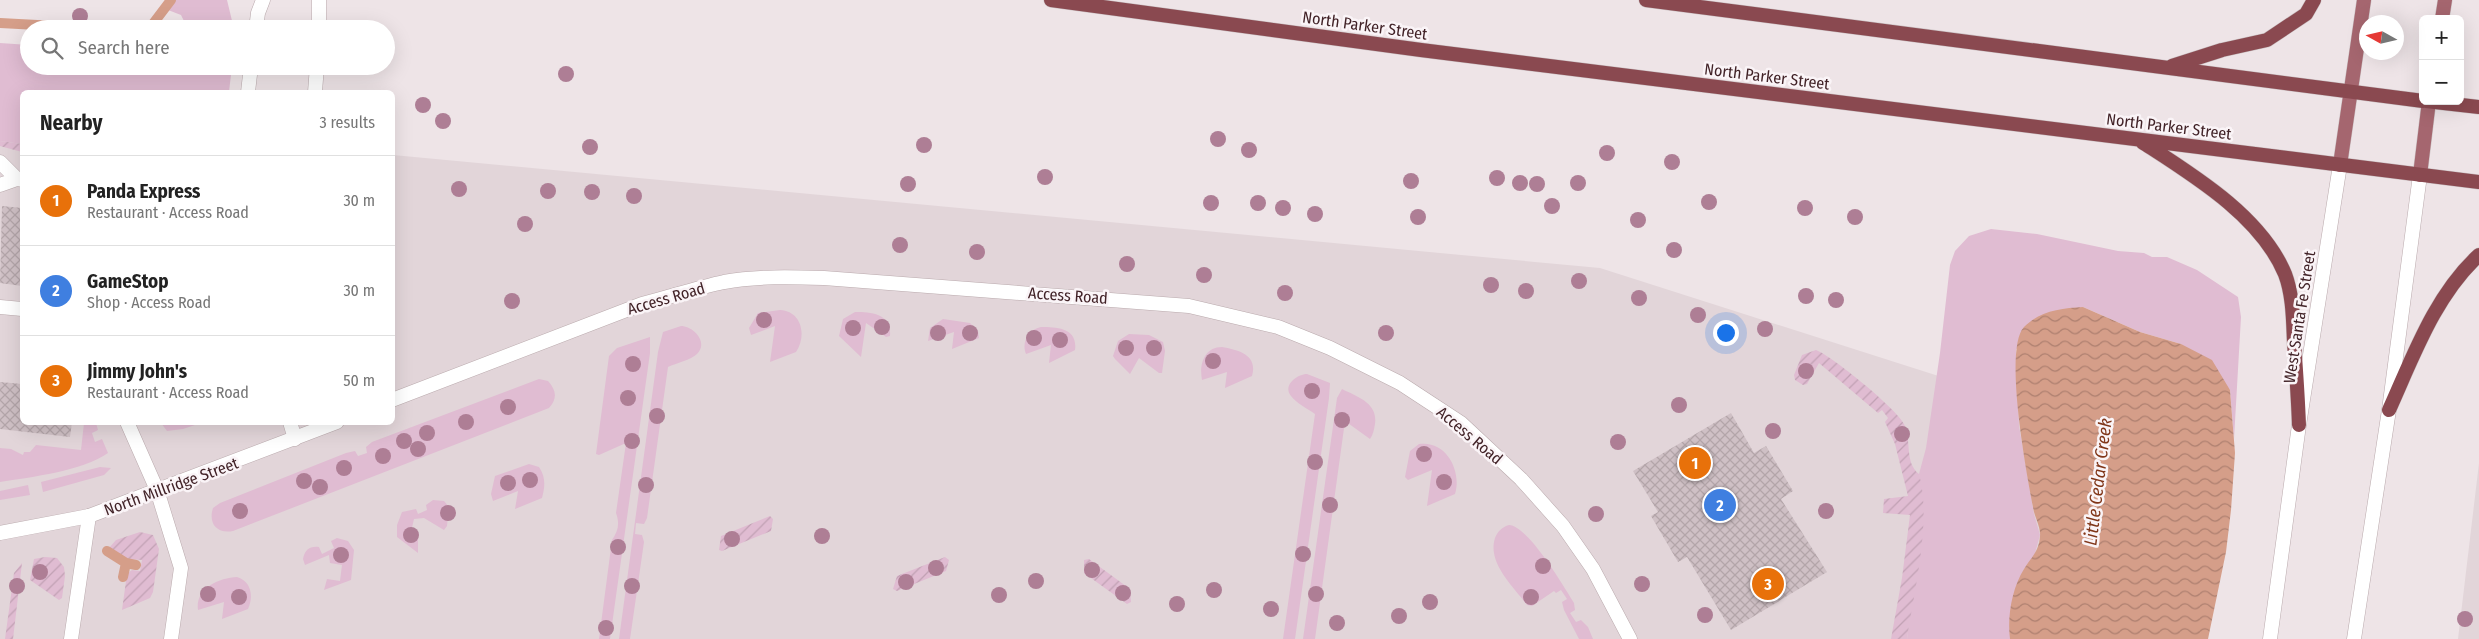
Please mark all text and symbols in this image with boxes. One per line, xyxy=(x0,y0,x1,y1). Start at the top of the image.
street label: North Parker Street xyxy=(1301,7,1429,44)
north arrow xyxy=(2359,15,2404,60)
map controls xyxy=(2419,15,2464,105)
button: + xyxy=(2419,15,2464,60)
search box xyxy=(20,20,395,75)
icon: search xyxy=(38,34,66,62)
text: Search here xyxy=(78,36,170,59)
street label: North Parker Street xyxy=(1703,59,1831,94)
button: − xyxy=(2419,60,2464,105)
street label: North Parker Street xyxy=(2105,109,2233,144)
text: Nearby xyxy=(40,110,102,136)
text: 3 results xyxy=(319,113,375,132)
text: Panda Express xyxy=(87,180,200,203)
text: 1 xyxy=(53,191,59,210)
text: 30 m xyxy=(343,191,375,210)
text: Restaurant · Access Road xyxy=(87,203,249,222)
street label: West Santa Fe Street xyxy=(2280,249,2319,385)
text: GameStop xyxy=(87,270,168,293)
street label: Access Road xyxy=(625,278,707,319)
text: 2 xyxy=(52,281,60,300)
text: 30 m xyxy=(343,281,375,300)
street label: Access Road xyxy=(1027,283,1108,308)
text: Shop · Access Road xyxy=(87,293,211,312)
your location xyxy=(1713,320,1739,346)
text: Jimmy John's xyxy=(87,360,187,383)
text: 3 xyxy=(52,371,60,390)
text: 50 m xyxy=(343,371,375,390)
text: Restaurant · Access Road xyxy=(87,383,249,402)
street label: Access Road xyxy=(1433,402,1506,468)
water label: Little Cedar Creek xyxy=(2079,417,2117,547)
pin: 1 xyxy=(1679,444,1711,482)
street label: North Millridge Street xyxy=(101,453,242,520)
pin: 2 xyxy=(1704,486,1736,524)
pin: 3 xyxy=(1752,565,1784,603)

